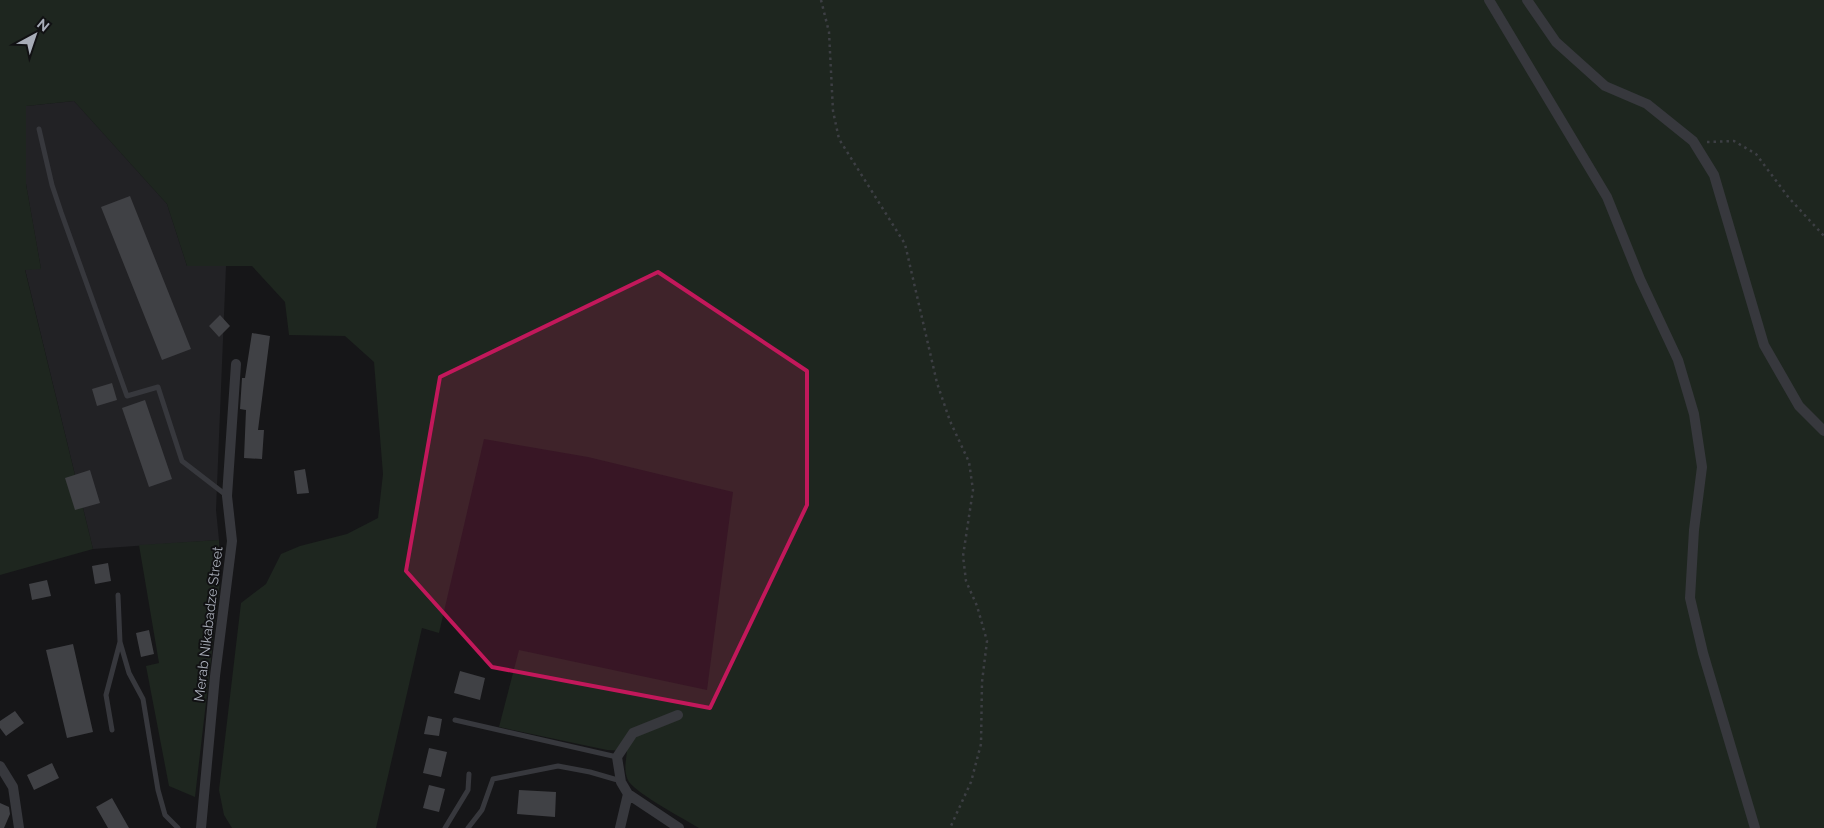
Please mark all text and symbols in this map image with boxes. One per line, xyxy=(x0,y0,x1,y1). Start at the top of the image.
north arrow xyxy=(10,10,60,60)
text: N xyxy=(34,15,53,35)
street label: Merab Nikabadze Street xyxy=(191,545,226,703)

